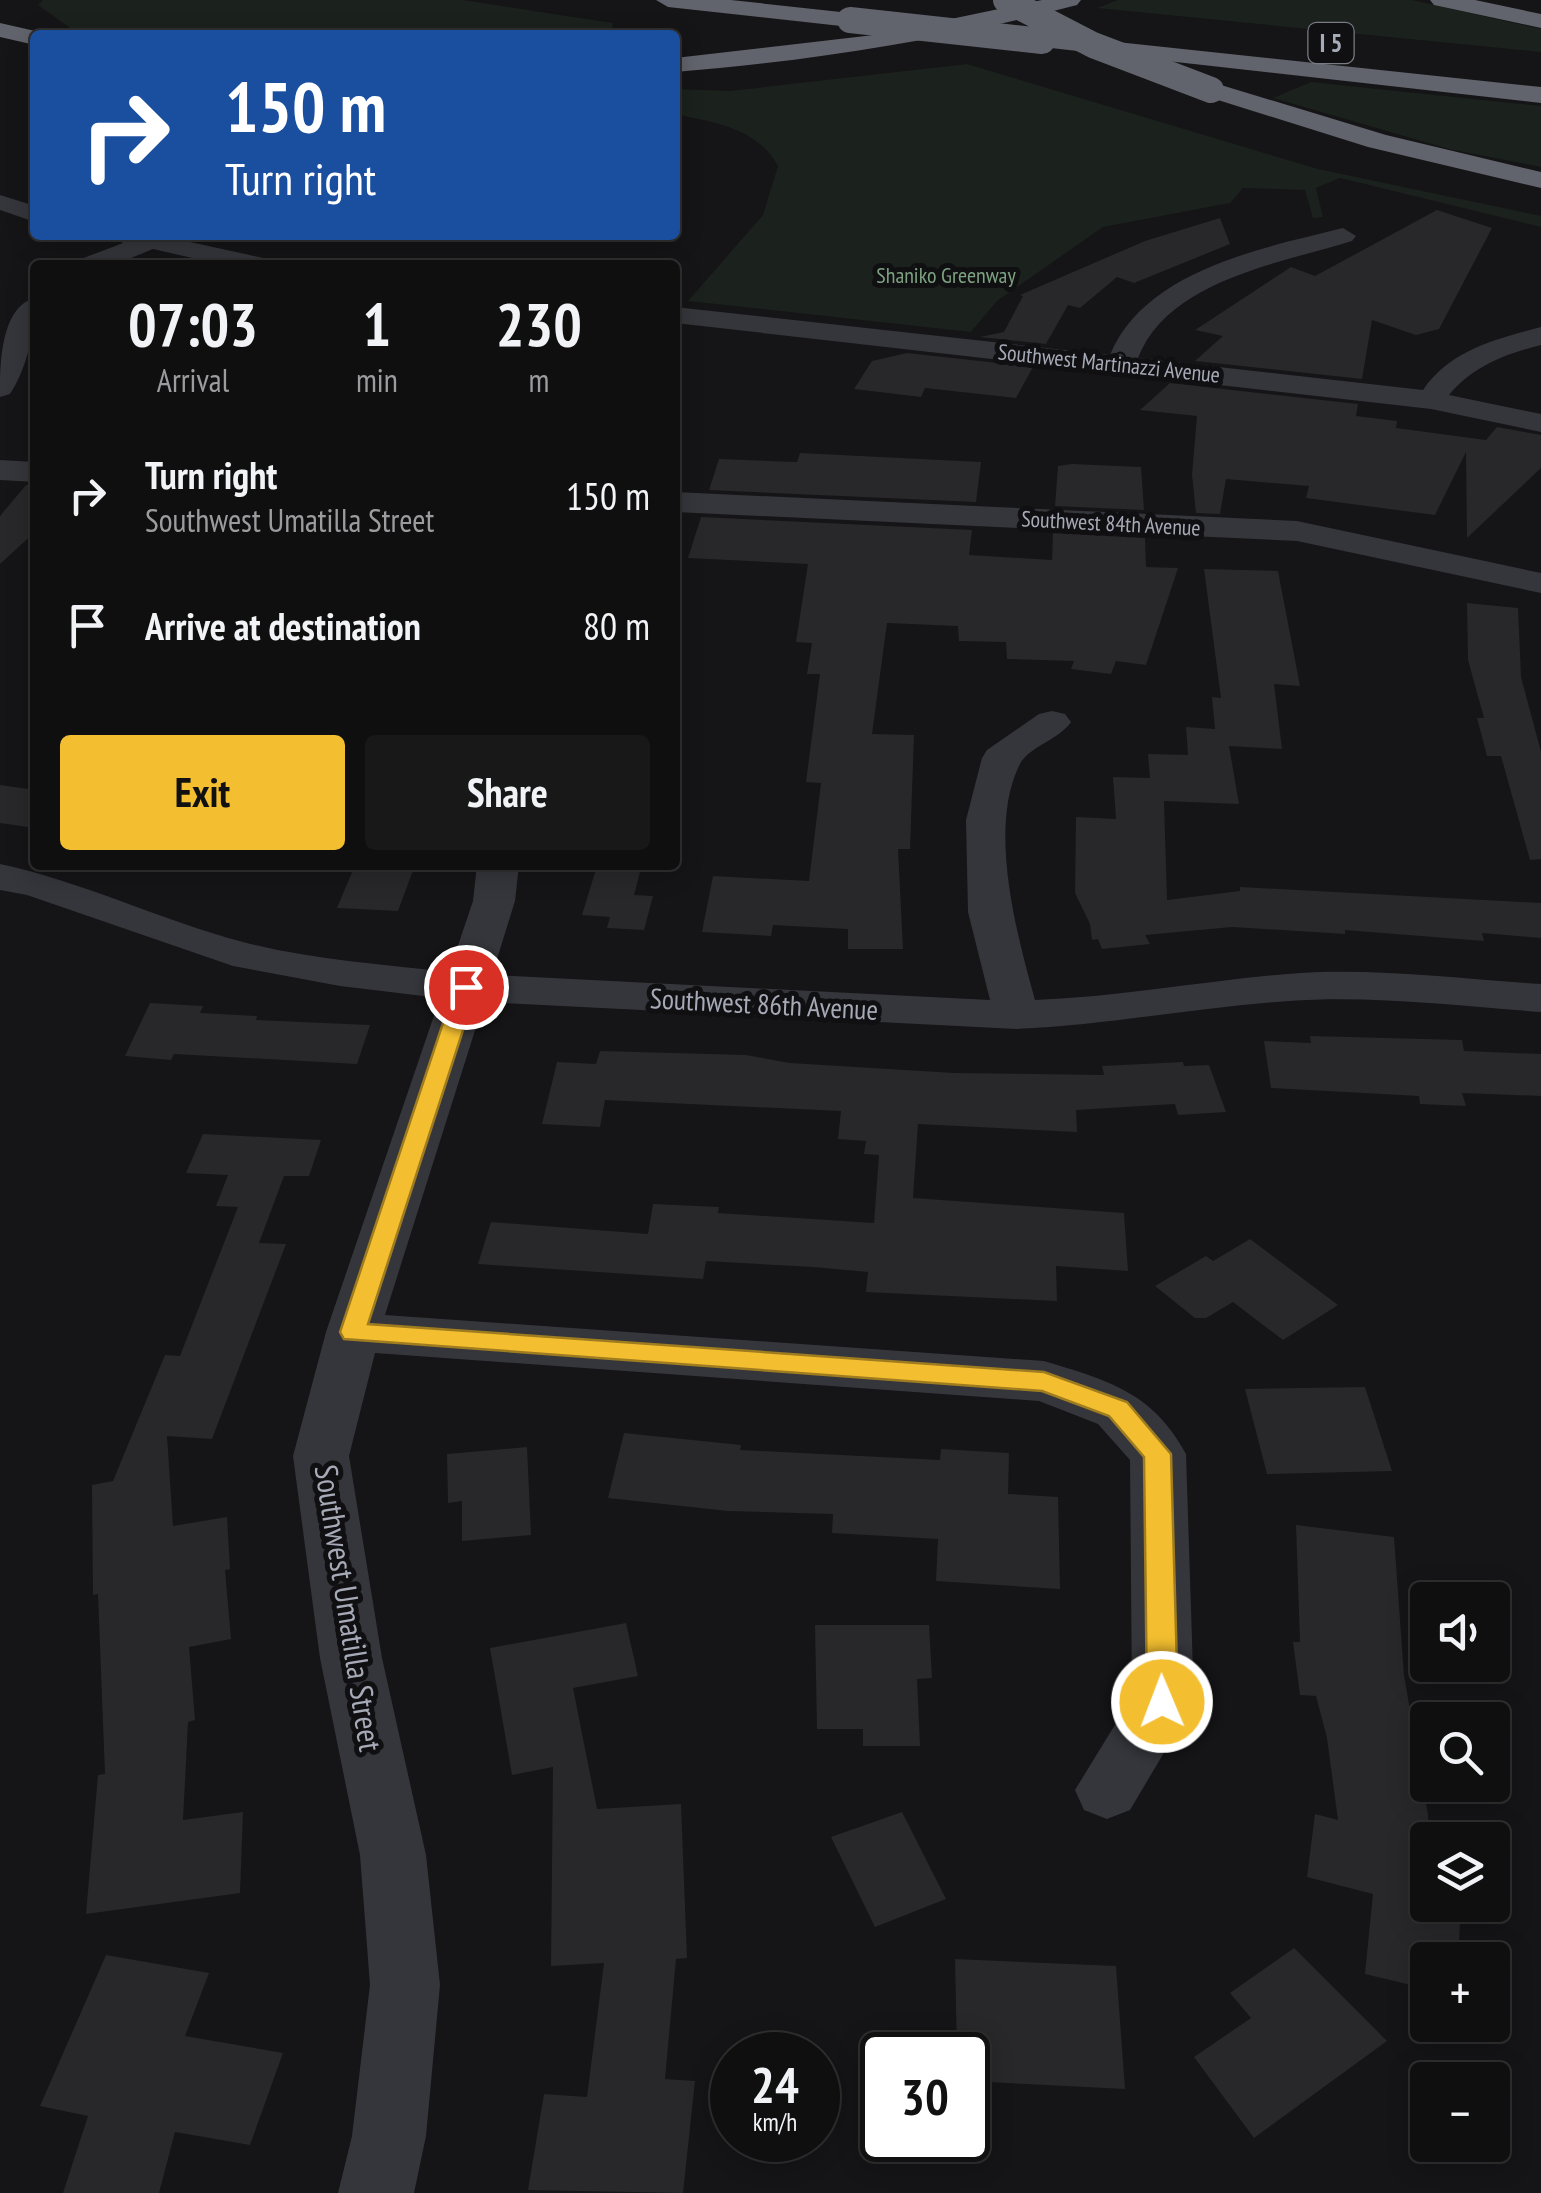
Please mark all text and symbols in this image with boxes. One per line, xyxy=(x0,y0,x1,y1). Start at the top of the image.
road number: I 5 xyxy=(1308,23,1354,63)
text: 150 m xyxy=(225,61,386,151)
icon: right xyxy=(60,70,190,200)
text: Turn right xyxy=(225,149,376,207)
park label: Shaniko Greenway xyxy=(876,261,1016,289)
text: 07:03 xyxy=(128,285,258,363)
text: 1 xyxy=(363,285,391,363)
text: 230 xyxy=(496,285,582,363)
street label: Southwest Martinazzi Avenue xyxy=(997,337,1221,389)
text: Arrival xyxy=(157,359,229,401)
text: min xyxy=(356,359,398,401)
text: m xyxy=(528,359,549,401)
text: Turn right xyxy=(145,450,277,499)
icon: right xyxy=(60,468,115,523)
text: 150 m xyxy=(566,471,650,520)
text: Southwest Umatilla Street xyxy=(145,499,434,541)
street label: Southwest 84th Avenue xyxy=(1021,504,1201,542)
icon: arrive xyxy=(60,598,115,653)
text: Arrive at destination xyxy=(145,601,421,650)
text: 80 m xyxy=(583,601,650,650)
button: Exit xyxy=(60,735,345,850)
button: Share xyxy=(365,735,650,850)
pin xyxy=(424,945,509,1030)
icon: arrive xyxy=(439,960,494,1015)
street label: Southwest 86th Avenue xyxy=(649,979,879,1028)
street label: Southwest Umatilla Street xyxy=(306,1462,392,1754)
map controls xyxy=(1410,1582,1510,2162)
button: sound xyxy=(1410,1582,1510,1682)
position arrow xyxy=(1110,1650,1214,1754)
button: search xyxy=(1410,1702,1510,1802)
button: layers xyxy=(1410,1822,1510,1922)
button: + xyxy=(1410,1942,1510,2042)
speed limit sign: 30 xyxy=(860,2032,990,2162)
text: 24 xyxy=(751,2052,799,2117)
button: − xyxy=(1410,2062,1510,2162)
text: km/h xyxy=(753,2106,797,2138)

